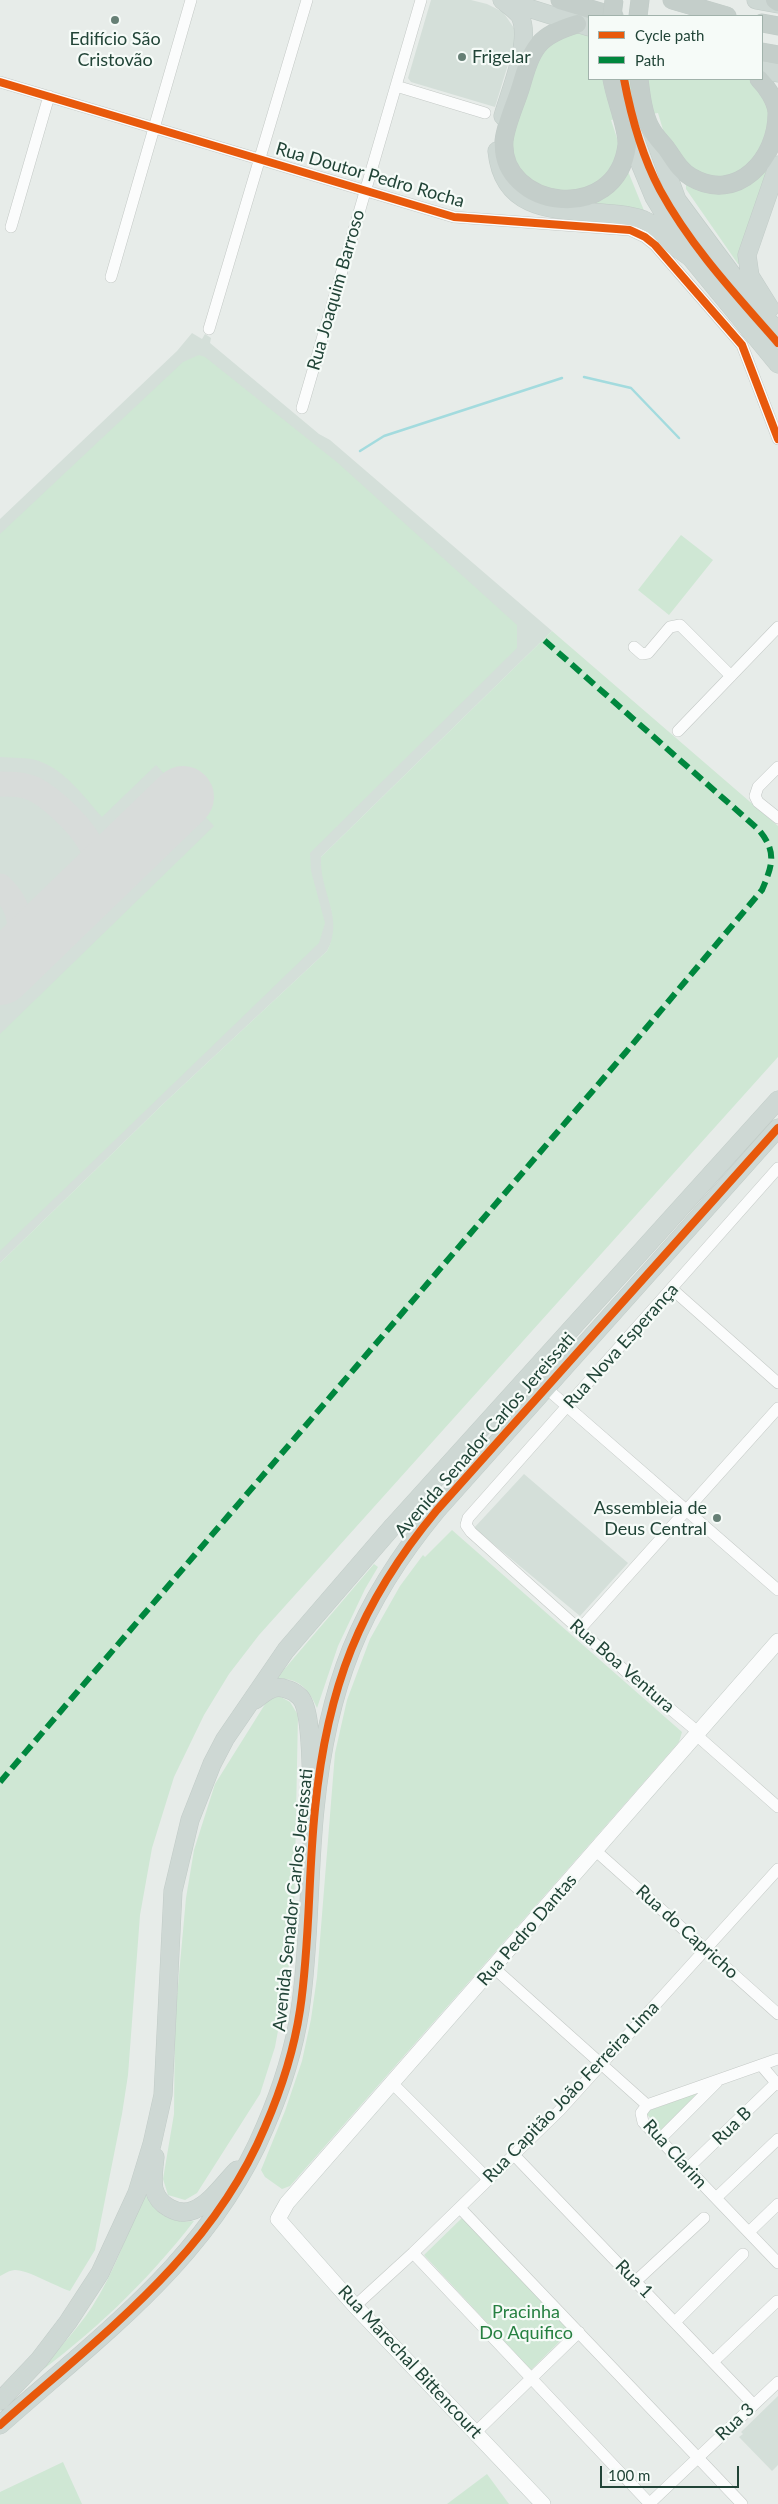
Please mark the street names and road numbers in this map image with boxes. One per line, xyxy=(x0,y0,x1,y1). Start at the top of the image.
street label: Rua Doutor Pedro Rocha xyxy=(273,138,467,212)
street label: Rua Joaquim Barroso xyxy=(303,207,369,373)
street label: Rua Nova Esperança xyxy=(559,1279,683,1413)
street label: Avenida Senador Carlos Jereissati xyxy=(390,1328,580,1542)
street label: Rua Boa Ventura xyxy=(565,1615,679,1717)
street label: Avenida Senador Carlos Jereissati xyxy=(268,1767,318,2033)
street label: Rua Pedro Dantas xyxy=(473,1870,581,1990)
street label: Rua do Capricho xyxy=(631,1880,743,1984)
street label: Rua Capitão João Ferreira Lima xyxy=(478,1997,664,2187)
street label: Rua B xyxy=(708,2102,756,2150)
street label: Rua Clarim xyxy=(638,2115,712,2193)
street label: Rua 1 xyxy=(611,2255,657,2303)
street label: Rua Marechal Bittencourt xyxy=(333,2281,487,2443)
street label: Rua 3 xyxy=(711,2399,759,2445)

